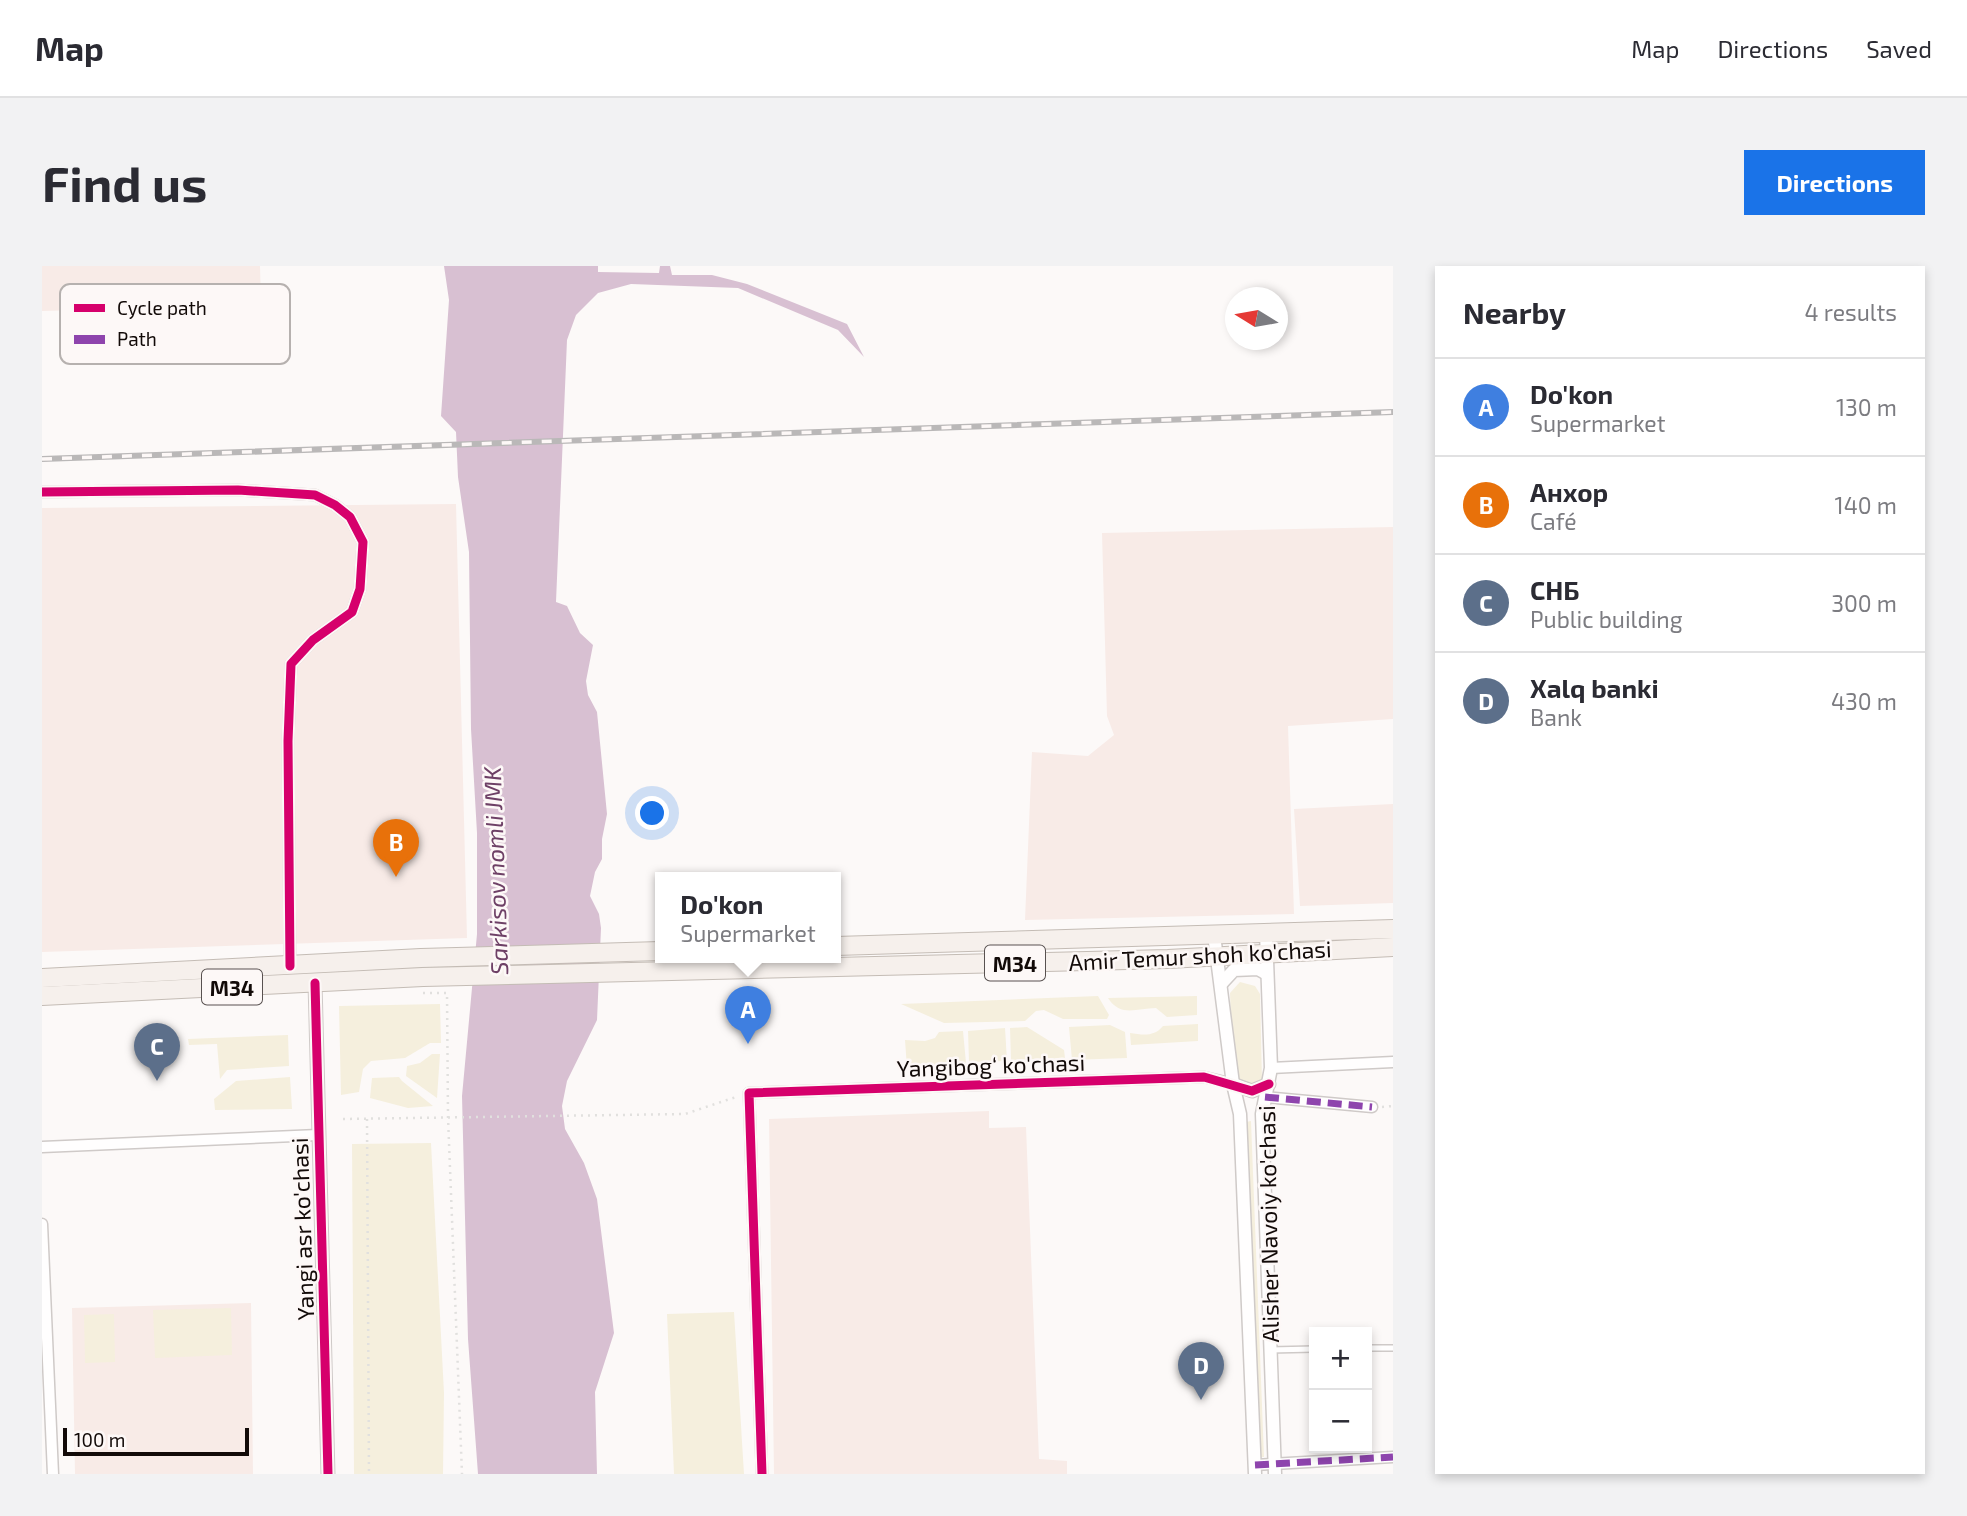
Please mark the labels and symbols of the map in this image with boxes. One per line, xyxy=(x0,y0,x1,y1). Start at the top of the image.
legend xyxy=(60,284,290,364)
north arrow xyxy=(1225,287,1288,350)
text: Cycle path xyxy=(117,296,207,319)
text: Path xyxy=(117,327,157,350)
water label: Sarkisov nomli JMK xyxy=(477,766,513,976)
your location xyxy=(635,796,669,830)
pin: B xyxy=(373,819,419,877)
street label: Amir Temur shoh ko'chasi xyxy=(1068,934,1332,976)
road number: M34 xyxy=(985,946,1045,980)
road number: M34 xyxy=(202,970,262,1004)
pin: A xyxy=(725,986,771,1044)
pin: C xyxy=(134,1023,180,1081)
street label: Yangibog‘ ko'chasi xyxy=(896,1048,1086,1082)
street label: Alisher Navoiy ko'chasi xyxy=(1252,1105,1284,1343)
street label: Yangi asr ko'chasi xyxy=(285,1137,319,1321)
pin: D xyxy=(1178,1342,1224,1400)
scale bar xyxy=(63,1425,248,1457)

